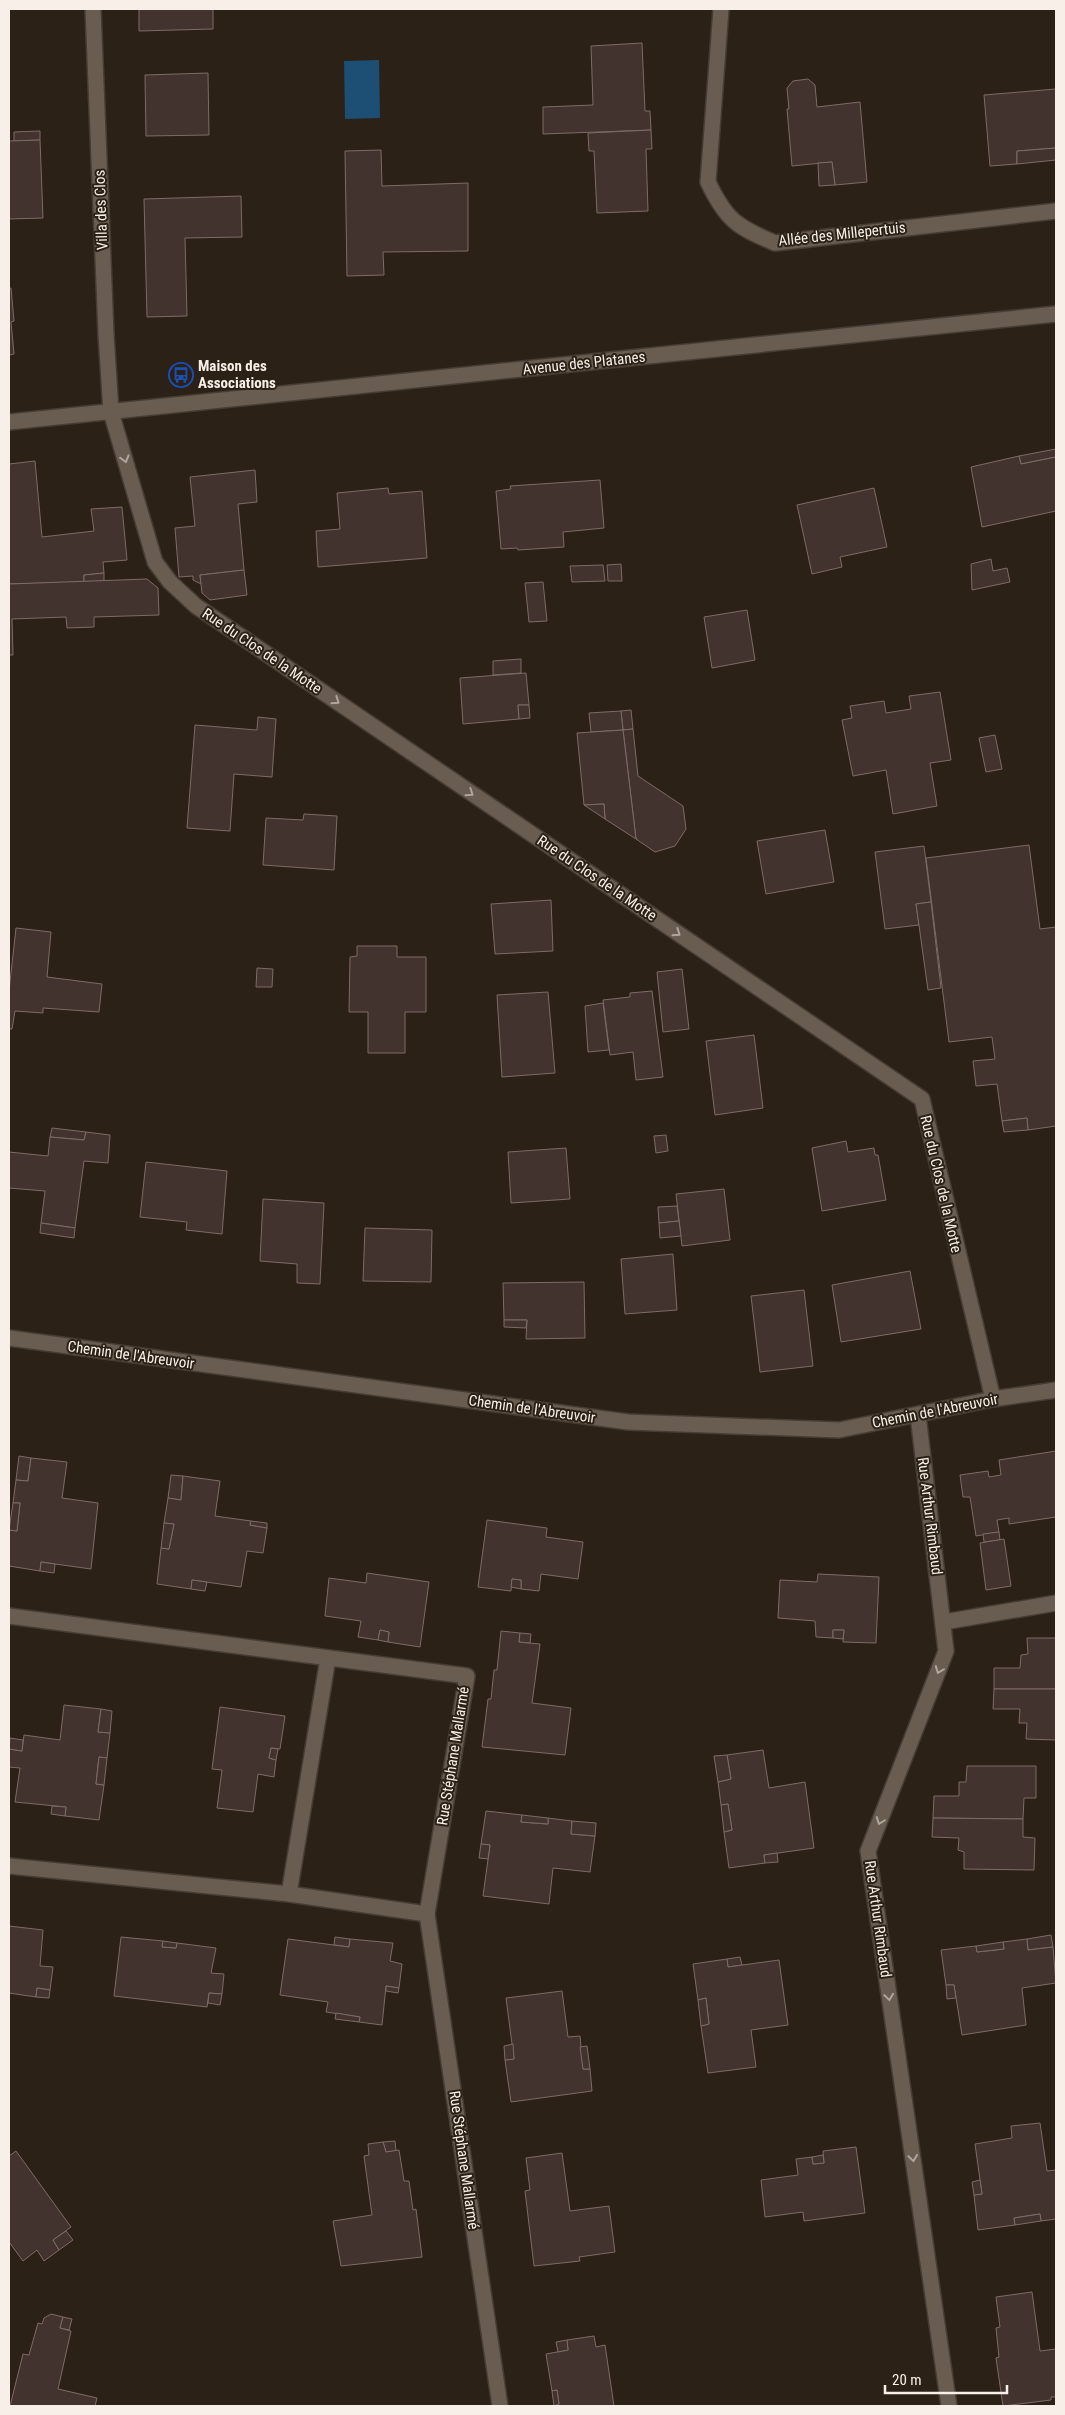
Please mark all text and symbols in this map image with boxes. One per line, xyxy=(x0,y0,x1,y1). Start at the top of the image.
street label: Villa des Clos xyxy=(91,169,111,251)
street label: Allée des Millepertuis xyxy=(777,218,907,250)
street label: Avenue des Platanes xyxy=(522,348,646,378)
place label: Maison des Associations xyxy=(198,357,276,392)
bus stop icon: Maison des Associations xyxy=(168,362,194,388)
one-way arrow xyxy=(119,454,129,462)
street label: Rue du Clos de la Motte xyxy=(199,604,325,698)
one-way arrow xyxy=(330,695,340,704)
one-way arrow xyxy=(465,787,474,796)
street label: Rue du Clos de la Motte xyxy=(534,831,660,925)
one-way arrow xyxy=(671,927,681,936)
street label: Rue du Clos de la Motte xyxy=(916,1114,966,1254)
street label: Chemin de l'Abreuvoir xyxy=(66,1337,196,1373)
street label: Chemin de l'Abreuvoir xyxy=(870,1390,1000,1432)
street label: Chemin de l'Abreuvoir xyxy=(467,1391,597,1427)
street label: Rue Arthur Rimbaud xyxy=(914,1456,946,1576)
one-way arrow xyxy=(935,1665,945,1673)
street label: Rue Stéphane Mallarmé xyxy=(433,1685,473,1827)
one-way arrow xyxy=(876,1816,886,1825)
street label: Rue Arthur Rimbaud xyxy=(861,1859,895,1979)
one-way arrow xyxy=(884,1993,894,2001)
street label: Rue Stéphane Mallarmé xyxy=(445,2089,483,2231)
one-way arrow xyxy=(907,2154,918,2162)
scale bar xyxy=(885,2362,1008,2394)
text: 20 m xyxy=(892,2371,922,2389)

